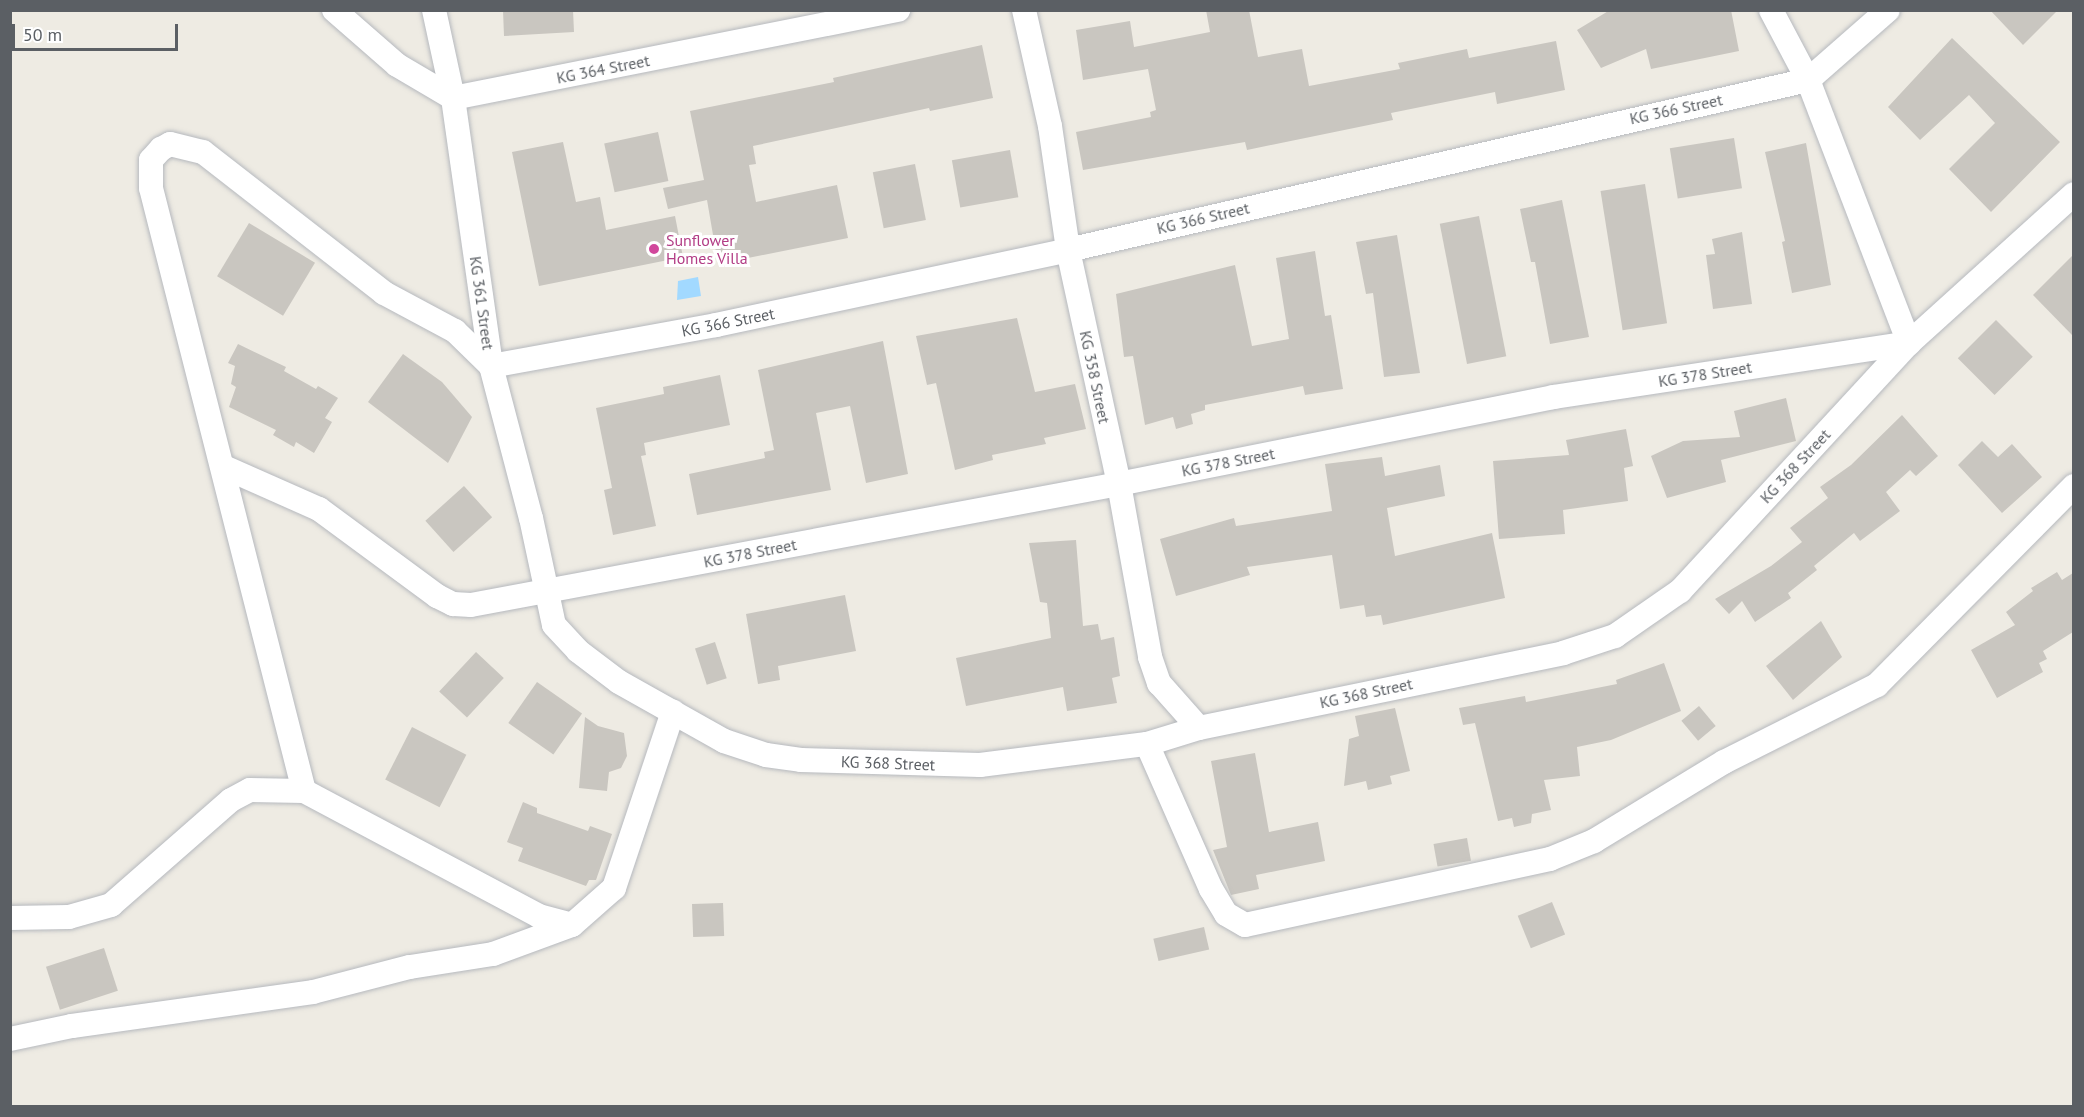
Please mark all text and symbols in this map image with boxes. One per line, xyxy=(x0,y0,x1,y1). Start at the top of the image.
scale bar xyxy=(15,12,182,50)
text: 50 m xyxy=(23,23,62,46)
street label: KG 364 Street xyxy=(555,51,651,87)
street label: KG 366 Street xyxy=(1628,90,1724,128)
street label: KG 366 Street xyxy=(1155,198,1251,238)
place label: Sunflower Homes Villa xyxy=(666,230,748,268)
marker: Sunflower Homes Villa xyxy=(647,242,661,256)
street label: KG 361 Street xyxy=(466,255,498,351)
street label: KG 366 Street xyxy=(680,304,776,340)
street label: KG 358 Street xyxy=(1076,329,1114,425)
street label: KG 378 Street xyxy=(1657,357,1753,391)
street label: KG 368 Street xyxy=(1756,425,1834,507)
street label: KG 378 Street xyxy=(1180,444,1276,480)
street label: KG 378 Street xyxy=(702,535,798,571)
street label: KG 368 Street xyxy=(1318,674,1414,712)
street label: KG 368 Street xyxy=(841,752,935,774)

